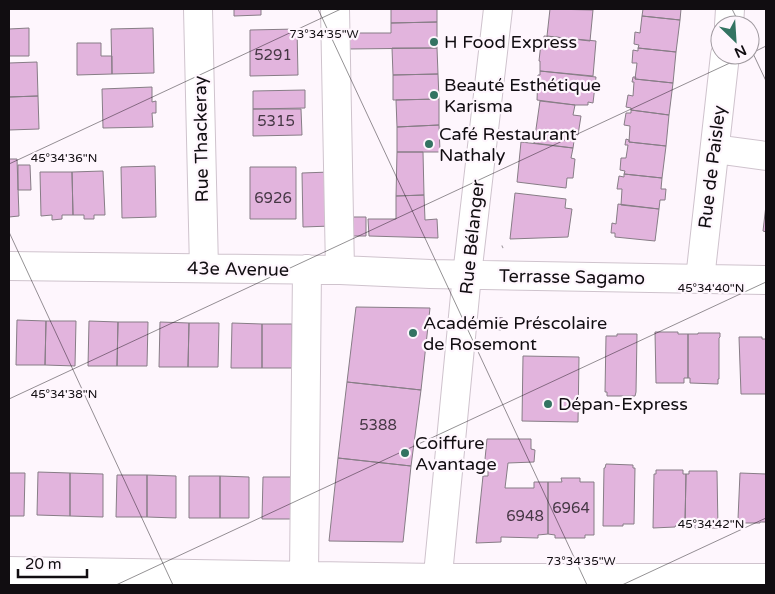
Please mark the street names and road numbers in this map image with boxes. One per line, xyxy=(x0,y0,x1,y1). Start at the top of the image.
street label: Rue Thackeray xyxy=(189,75,213,202)
street label: Rue de Paisley xyxy=(694,104,731,230)
street label: Rue Bélanger xyxy=(455,178,489,295)
street label: 43e Avenue xyxy=(187,257,289,281)
street label: Terrasse Sagamo xyxy=(499,265,645,289)

